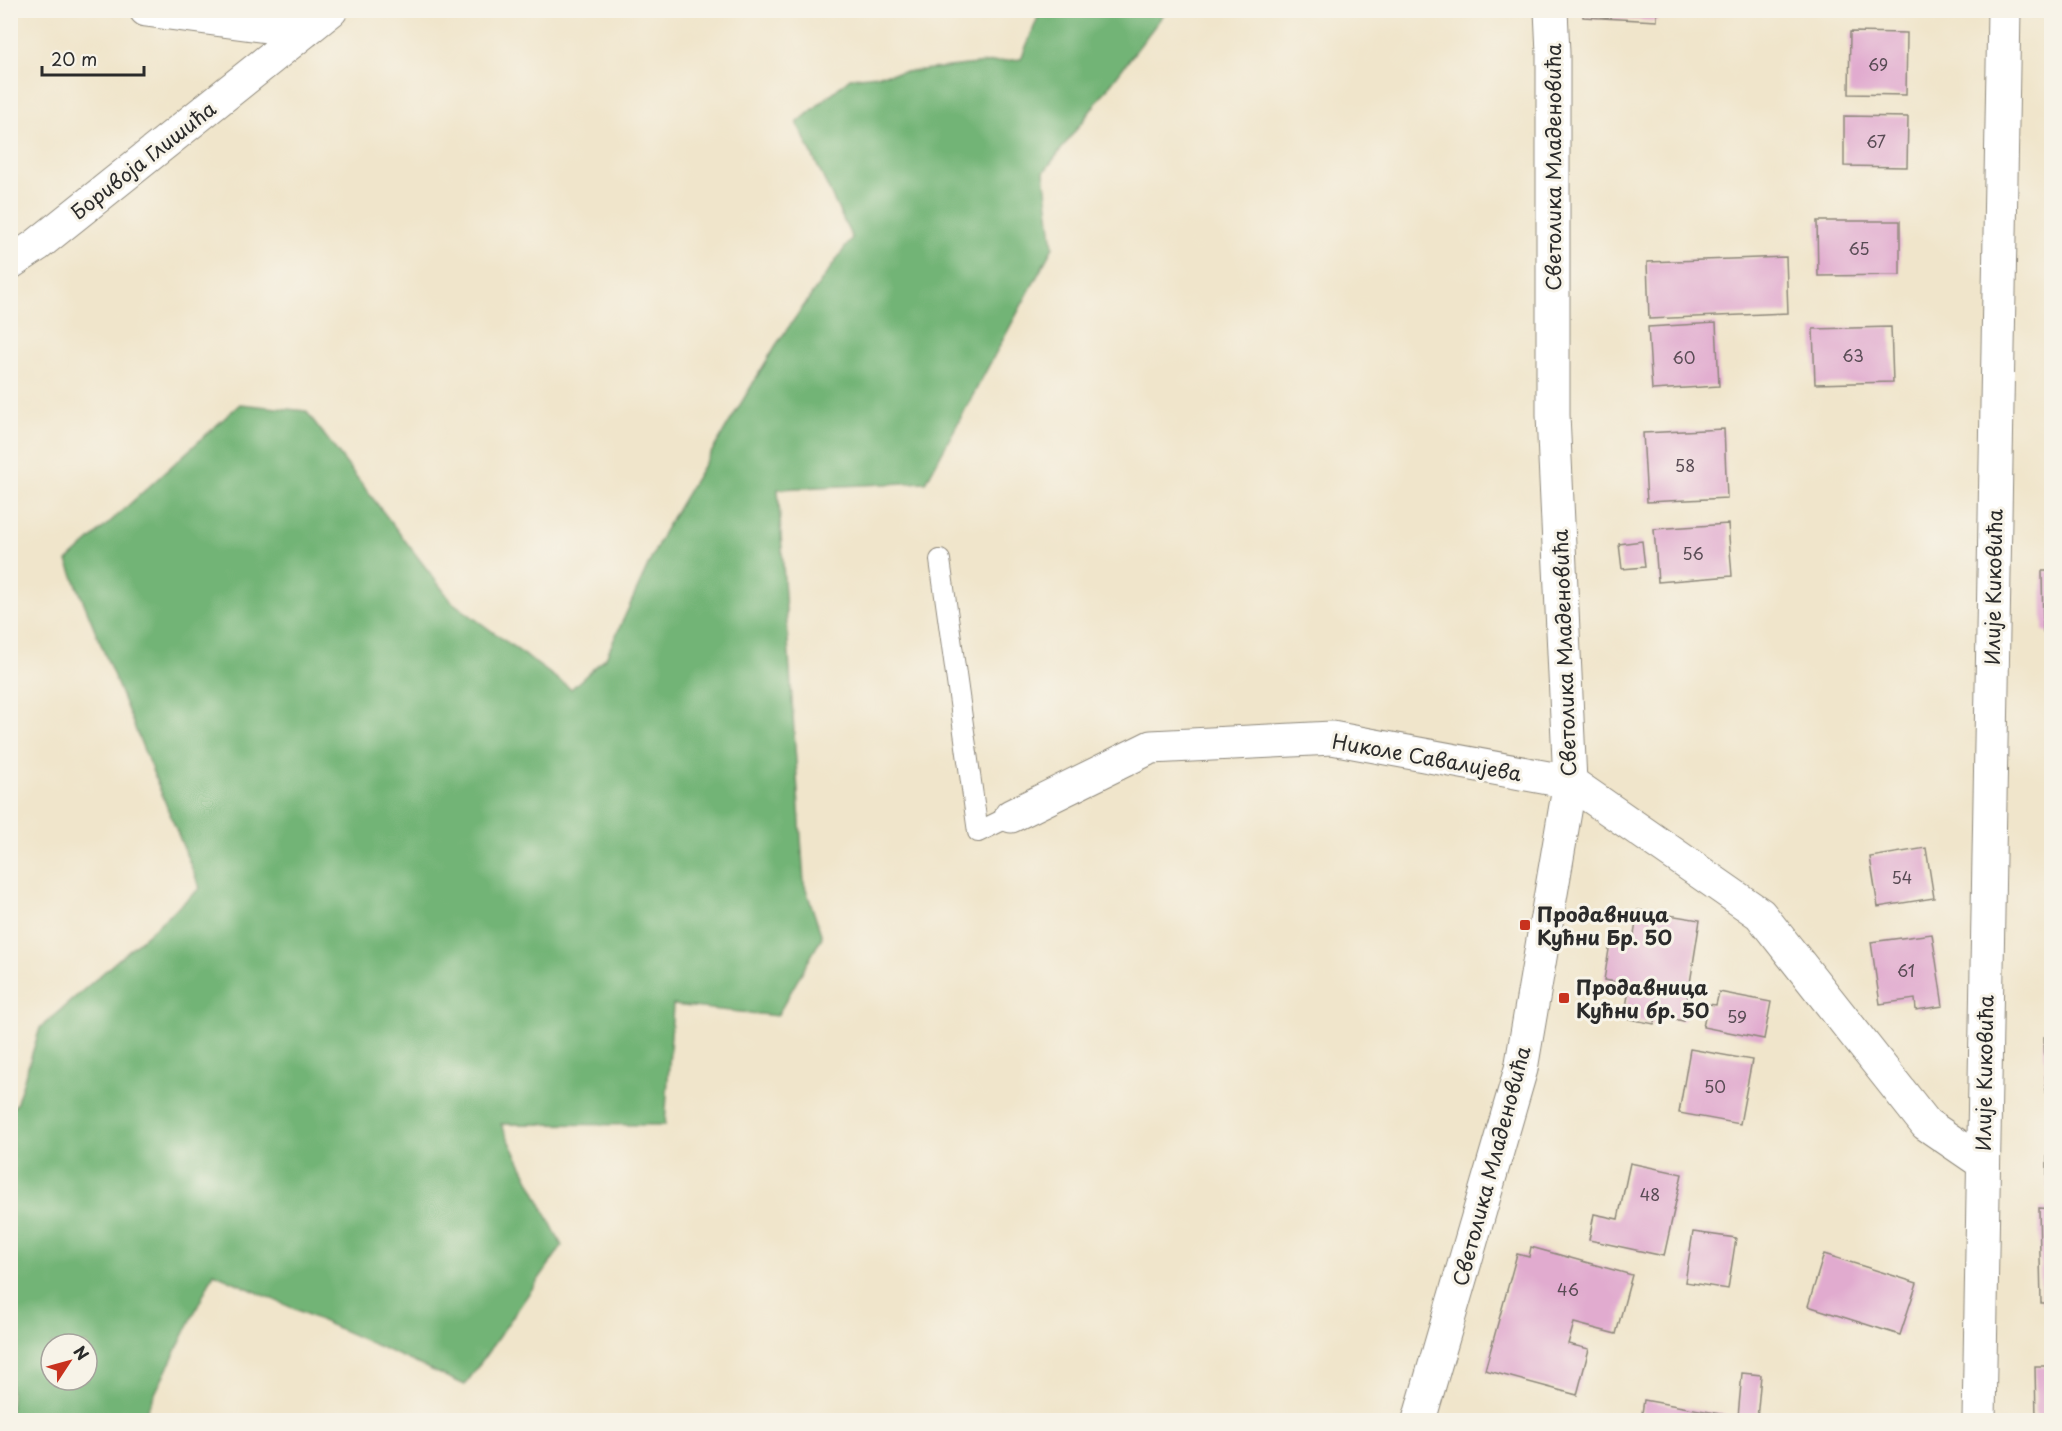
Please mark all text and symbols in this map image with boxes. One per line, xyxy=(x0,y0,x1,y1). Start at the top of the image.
scale bar xyxy=(42,39,144,77)
street label: Светолика Младеновића xyxy=(1538,43,1568,291)
text: 20 m xyxy=(51,45,97,72)
house number: 69 xyxy=(1868,52,1888,76)
street label: Боривоја Глишића xyxy=(64,93,222,226)
house number: 67 xyxy=(1866,129,1886,153)
house number: 65 xyxy=(1848,236,1870,260)
house number: 63 xyxy=(1842,343,1864,367)
house number: 60 xyxy=(1673,345,1695,369)
house number: 58 xyxy=(1675,453,1695,477)
street label: Илије Киковића xyxy=(1977,508,2009,665)
street label: Светолика Младеновића xyxy=(1545,528,1583,777)
house number: 56 xyxy=(1682,541,1704,565)
street label: Николе Савалијева xyxy=(1330,726,1525,789)
house number: 54 xyxy=(1892,865,1912,889)
place label: Продавница Кућни Бр. 50 xyxy=(1537,899,1672,952)
marker: Продавница Кућни Бр. 50 xyxy=(1518,918,1532,932)
house number: 61 xyxy=(1897,958,1915,982)
place label: Продавница Кућни бр. 50 xyxy=(1576,972,1709,1025)
marker: Продавница Кућни бр. 50 xyxy=(1557,991,1571,1005)
street label: Илије Киковића xyxy=(1968,994,2000,1151)
house number: 59 xyxy=(1727,1004,1747,1028)
street label: Светолика Младеновића xyxy=(1444,1042,1538,1289)
house number: 50 xyxy=(1704,1074,1726,1098)
house number: 48 xyxy=(1640,1182,1660,1206)
house number: 46 xyxy=(1557,1277,1579,1301)
north arrow xyxy=(39,1332,99,1392)
text: N xyxy=(69,1340,95,1365)

